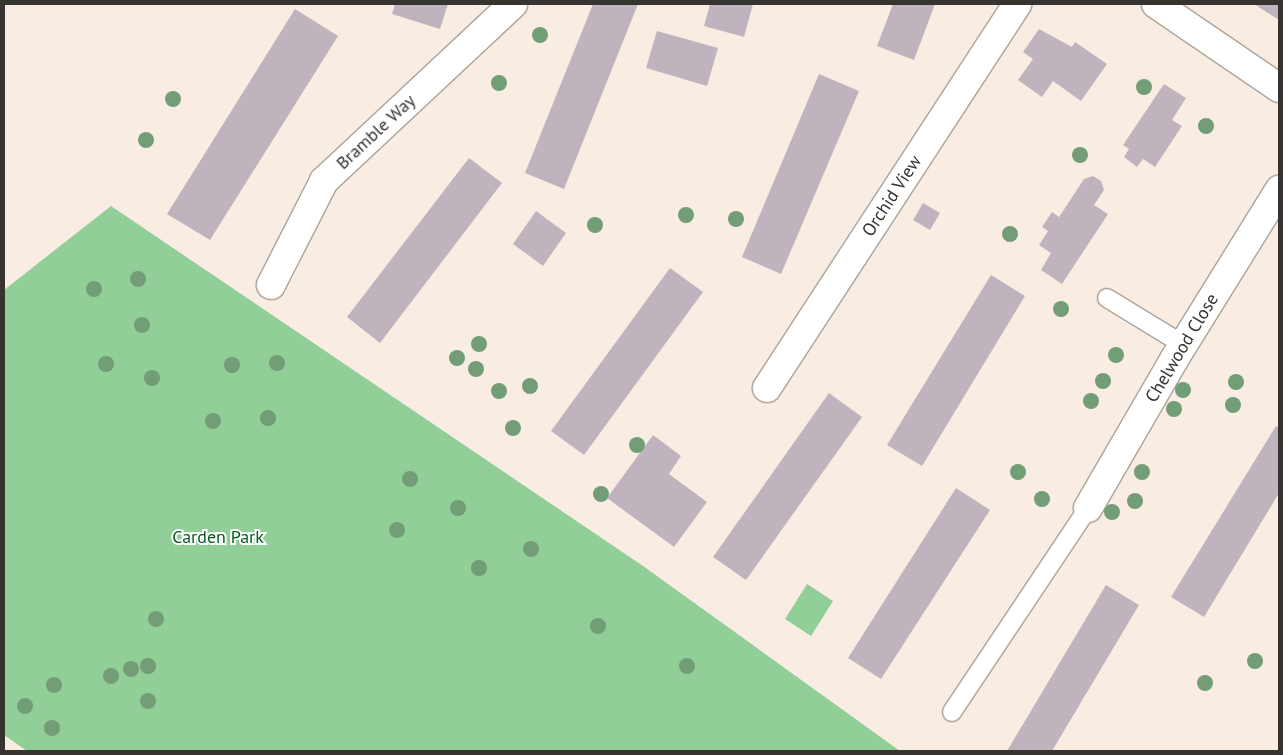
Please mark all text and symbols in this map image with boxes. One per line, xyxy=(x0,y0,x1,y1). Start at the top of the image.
street label: Bramble Way xyxy=(332,90,420,174)
street label: Orchid View xyxy=(858,151,926,241)
street label: Chelwood Close xyxy=(1141,290,1223,406)
park label: Carden Park xyxy=(172,526,264,548)

